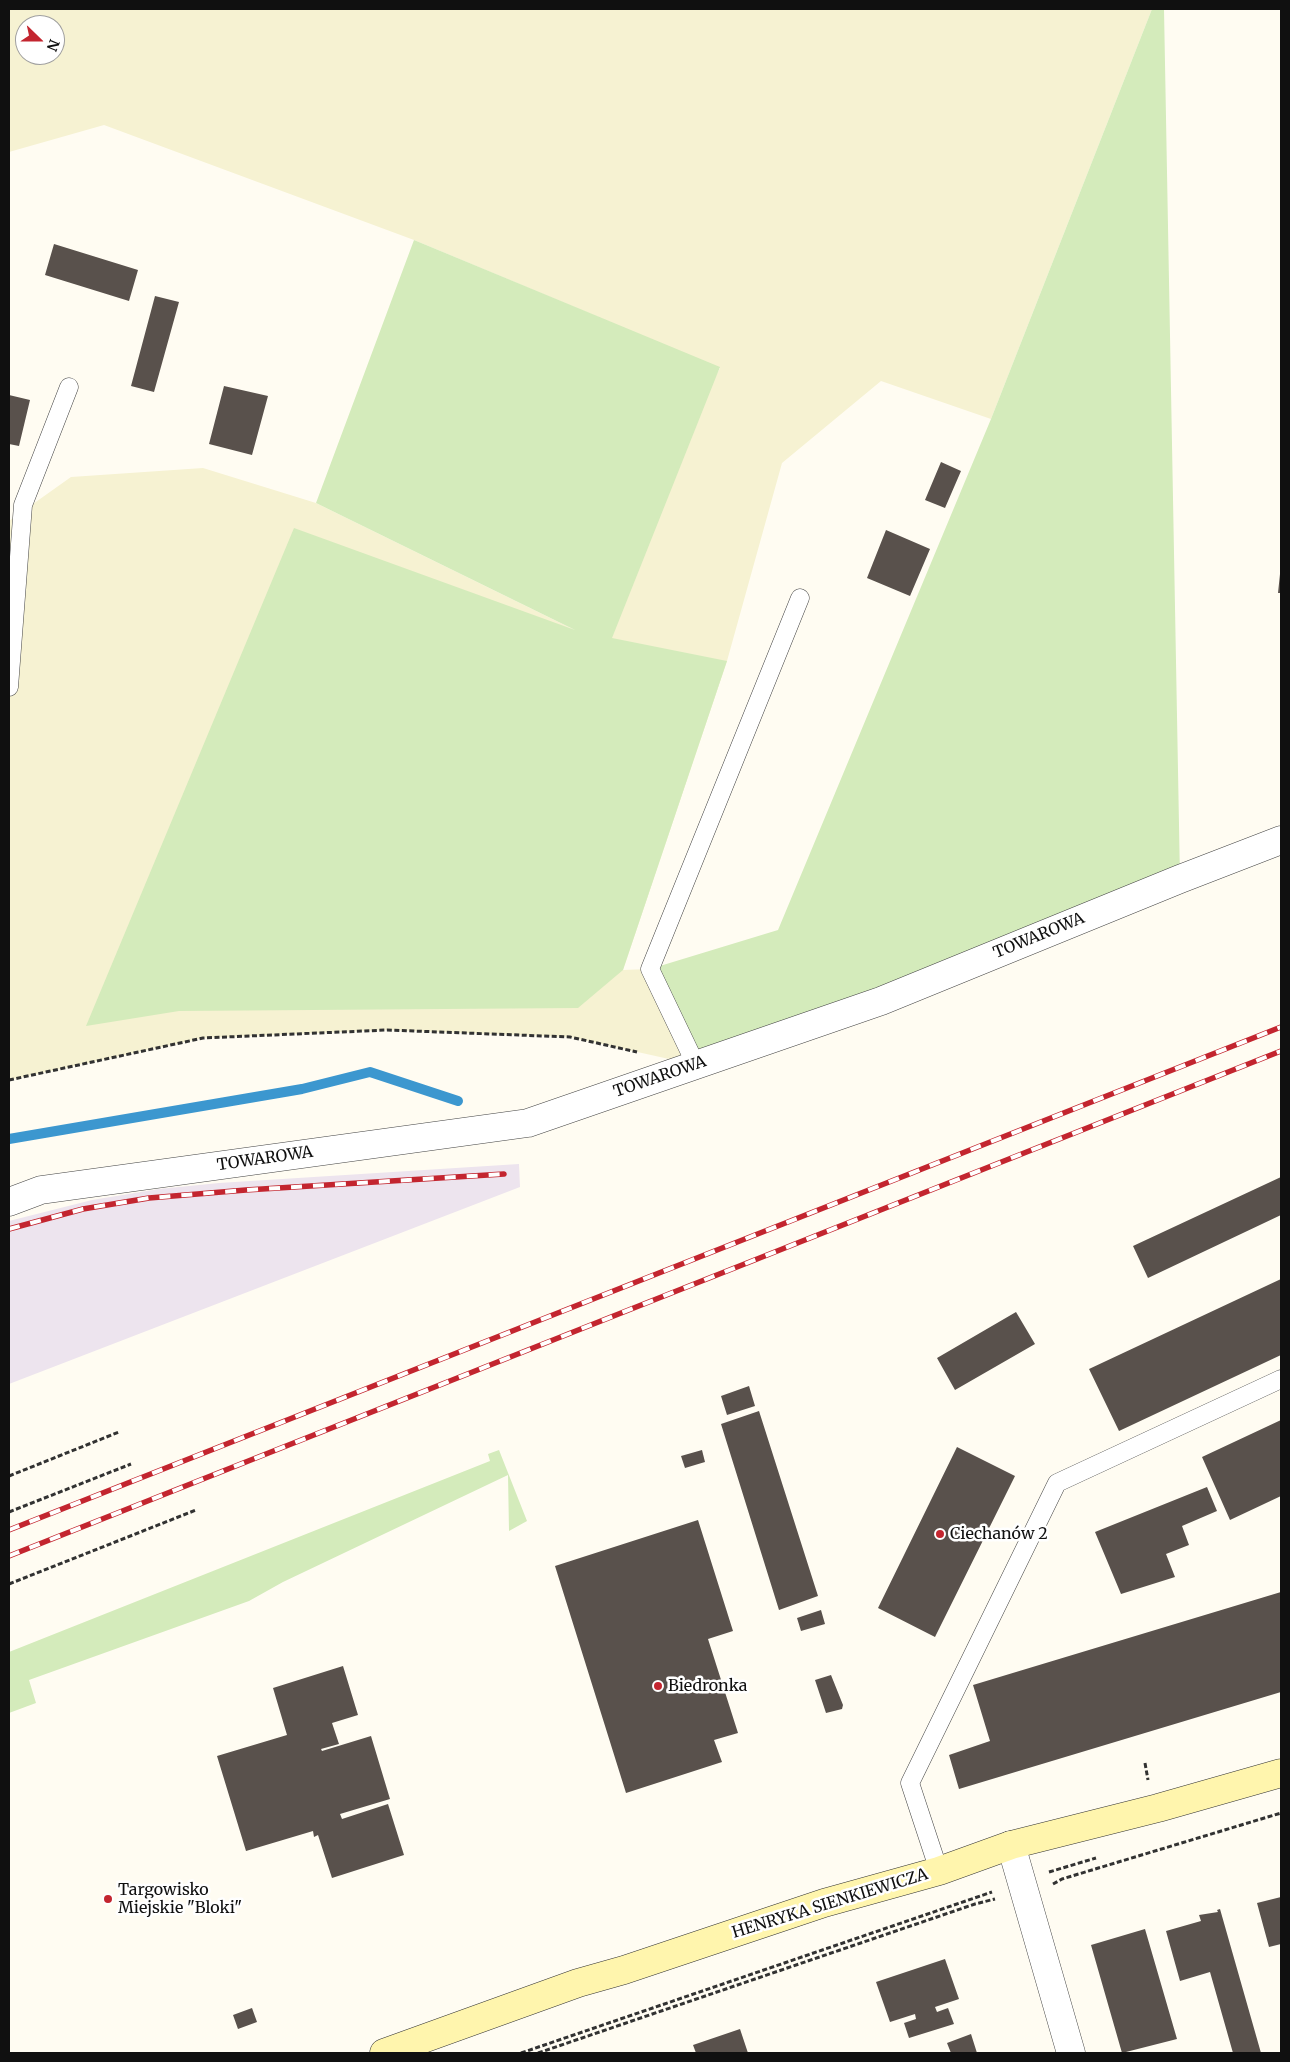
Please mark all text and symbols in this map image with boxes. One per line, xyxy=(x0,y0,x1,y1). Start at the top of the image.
north arrow xyxy=(15,15,65,65)
text: N xyxy=(43,37,63,54)
street label: TOWAROWA xyxy=(991,909,1087,963)
street label: TOWAROWA xyxy=(611,1052,709,1102)
street label: TOWAROWA xyxy=(216,1143,314,1175)
place label: Ciechanów 2 xyxy=(950,1524,1048,1544)
marker: Ciechanów 2 xyxy=(934,1528,946,1540)
place label: Biedronka xyxy=(668,1676,747,1696)
marker: Biedronka xyxy=(652,1680,664,1692)
street label: HENRYKA SIENKIEWICZA xyxy=(730,1865,930,1943)
place label: Targowisko Miejskie "Bloki" xyxy=(118,1880,242,1918)
marker: Targowisko Miejskie "Bloki" xyxy=(102,1893,114,1905)

